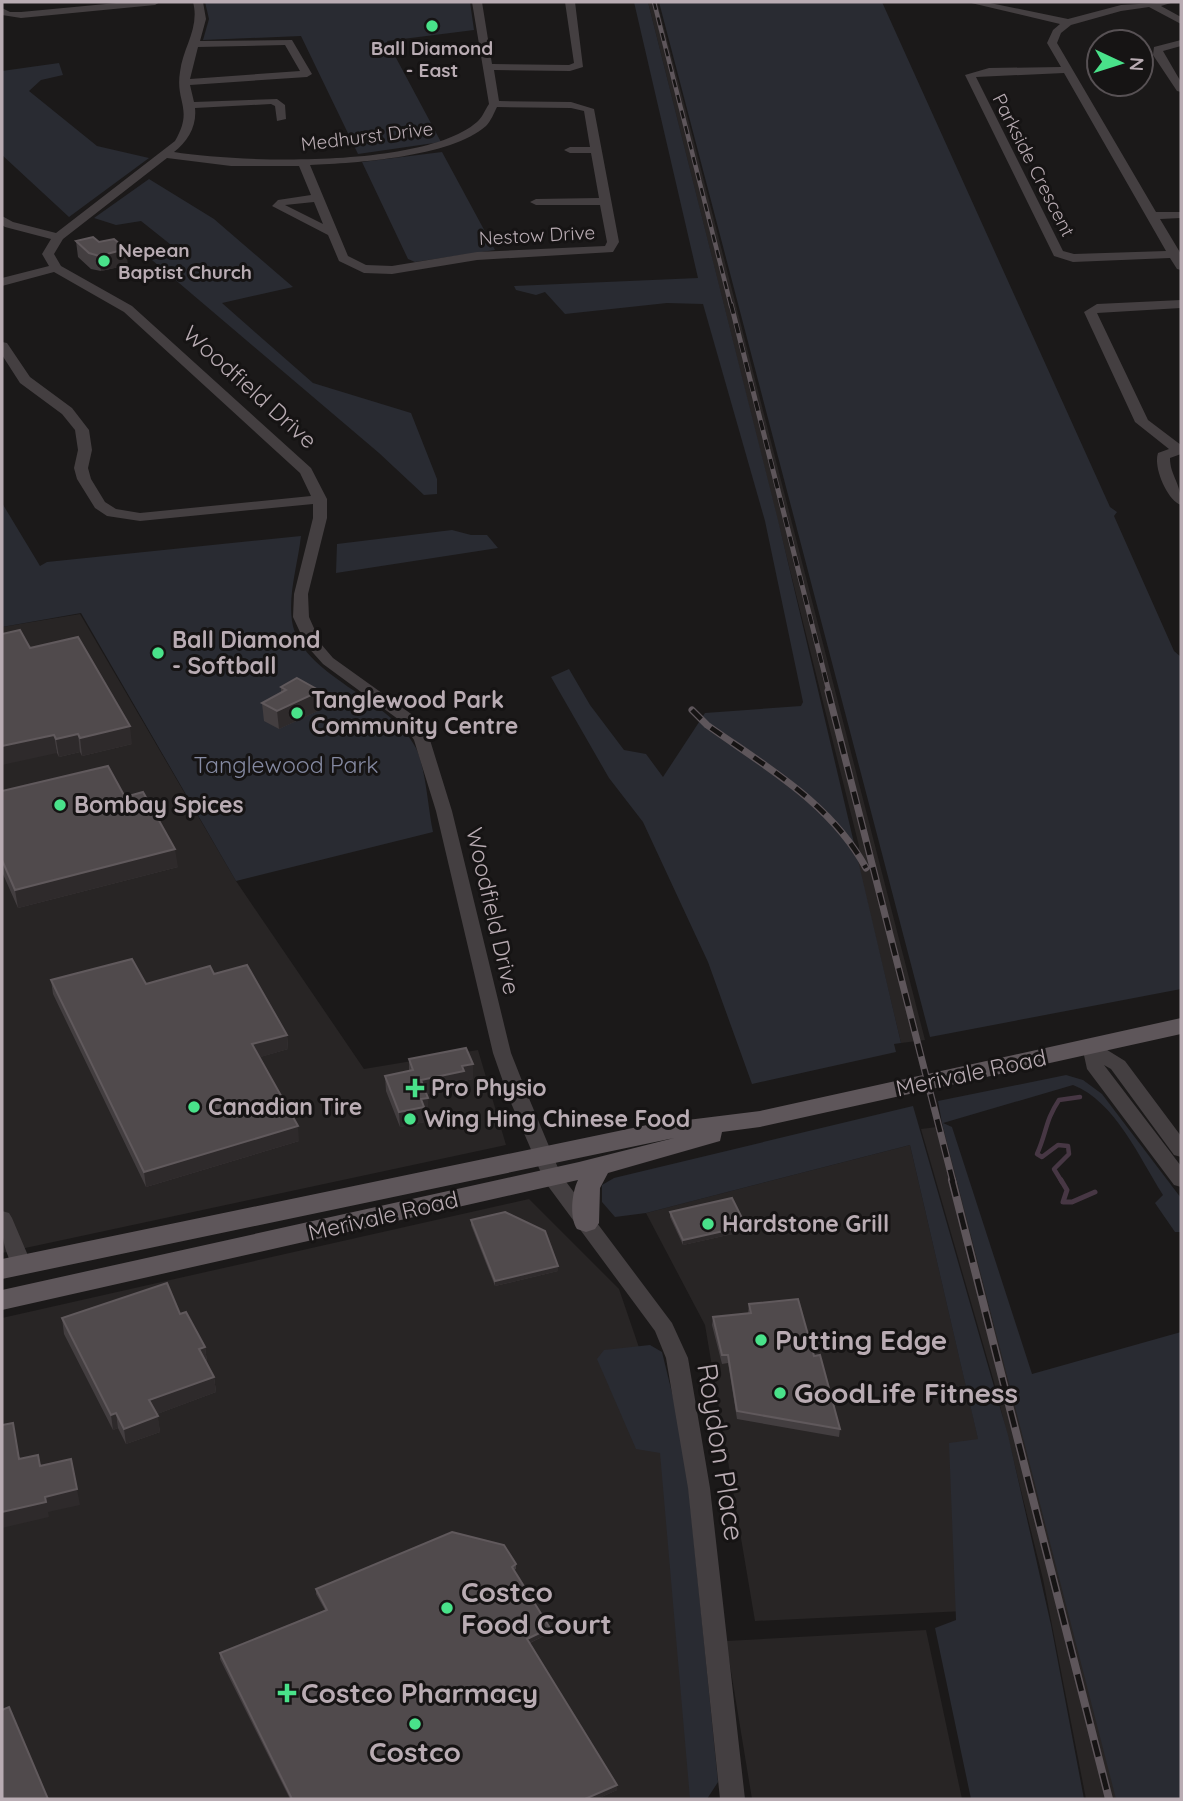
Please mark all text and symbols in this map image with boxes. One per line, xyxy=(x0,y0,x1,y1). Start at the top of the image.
marker: Ball Diamond - East xyxy=(424,18,440,34)
north arrow xyxy=(1085,28,1155,98)
place label: Ball Diamond - East xyxy=(371,36,493,82)
text: N xyxy=(1125,56,1149,72)
street label: Parkside Crescent xyxy=(988,89,1080,241)
street label: Medhurst Drive xyxy=(299,116,435,156)
street label: Nestow Drive xyxy=(478,220,596,250)
place label: Nepean Baptist Church xyxy=(118,238,252,284)
marker: Nepean Baptist Church xyxy=(96,253,112,269)
street label: Woodfield Drive xyxy=(177,319,323,454)
place label: Ball Diamond - Softball xyxy=(172,625,320,680)
marker: Ball Diamond - Softball xyxy=(150,645,166,661)
place label: Tanglewood Park Community Centre xyxy=(311,685,518,740)
marker: Tanglewood Park Community Centre xyxy=(289,705,305,721)
park label: Tanglewood Park xyxy=(193,750,379,779)
place label: Bombay Spices xyxy=(74,790,244,819)
marker: Bombay Spices xyxy=(52,797,68,813)
street label: Woodfield Drive xyxy=(460,825,527,997)
street label: Merivale Road xyxy=(893,1042,1049,1103)
place label: Pro Physio xyxy=(431,1073,547,1102)
marker: Pro Physio xyxy=(405,1078,425,1098)
place label: Canadian Tire xyxy=(208,1092,362,1121)
marker: Canadian Tire xyxy=(186,1099,202,1115)
place label: Wing Hing Chinese Food xyxy=(424,1104,690,1133)
marker: Wing Hing Chinese Food xyxy=(402,1111,418,1127)
street label: Merivale Road xyxy=(305,1184,461,1247)
place label: Hardstone Grill xyxy=(722,1209,889,1238)
marker: Hardstone Grill xyxy=(700,1216,716,1232)
place label: Putting Edge xyxy=(775,1322,947,1357)
marker: Putting Edge xyxy=(753,1332,769,1348)
street label: Roydon Place xyxy=(690,1361,753,1543)
place label: GoodLife Fitness xyxy=(794,1375,1018,1410)
marker: GoodLife Fitness xyxy=(772,1385,788,1401)
place label: Costco Food Court xyxy=(461,1574,612,1641)
marker: Costco Food Court xyxy=(439,1600,455,1616)
place label: Costco Pharmacy xyxy=(301,1675,538,1710)
marker: Costco Pharmacy xyxy=(279,1685,295,1701)
marker: Costco xyxy=(407,1716,423,1732)
place label: Costco xyxy=(369,1734,461,1769)

